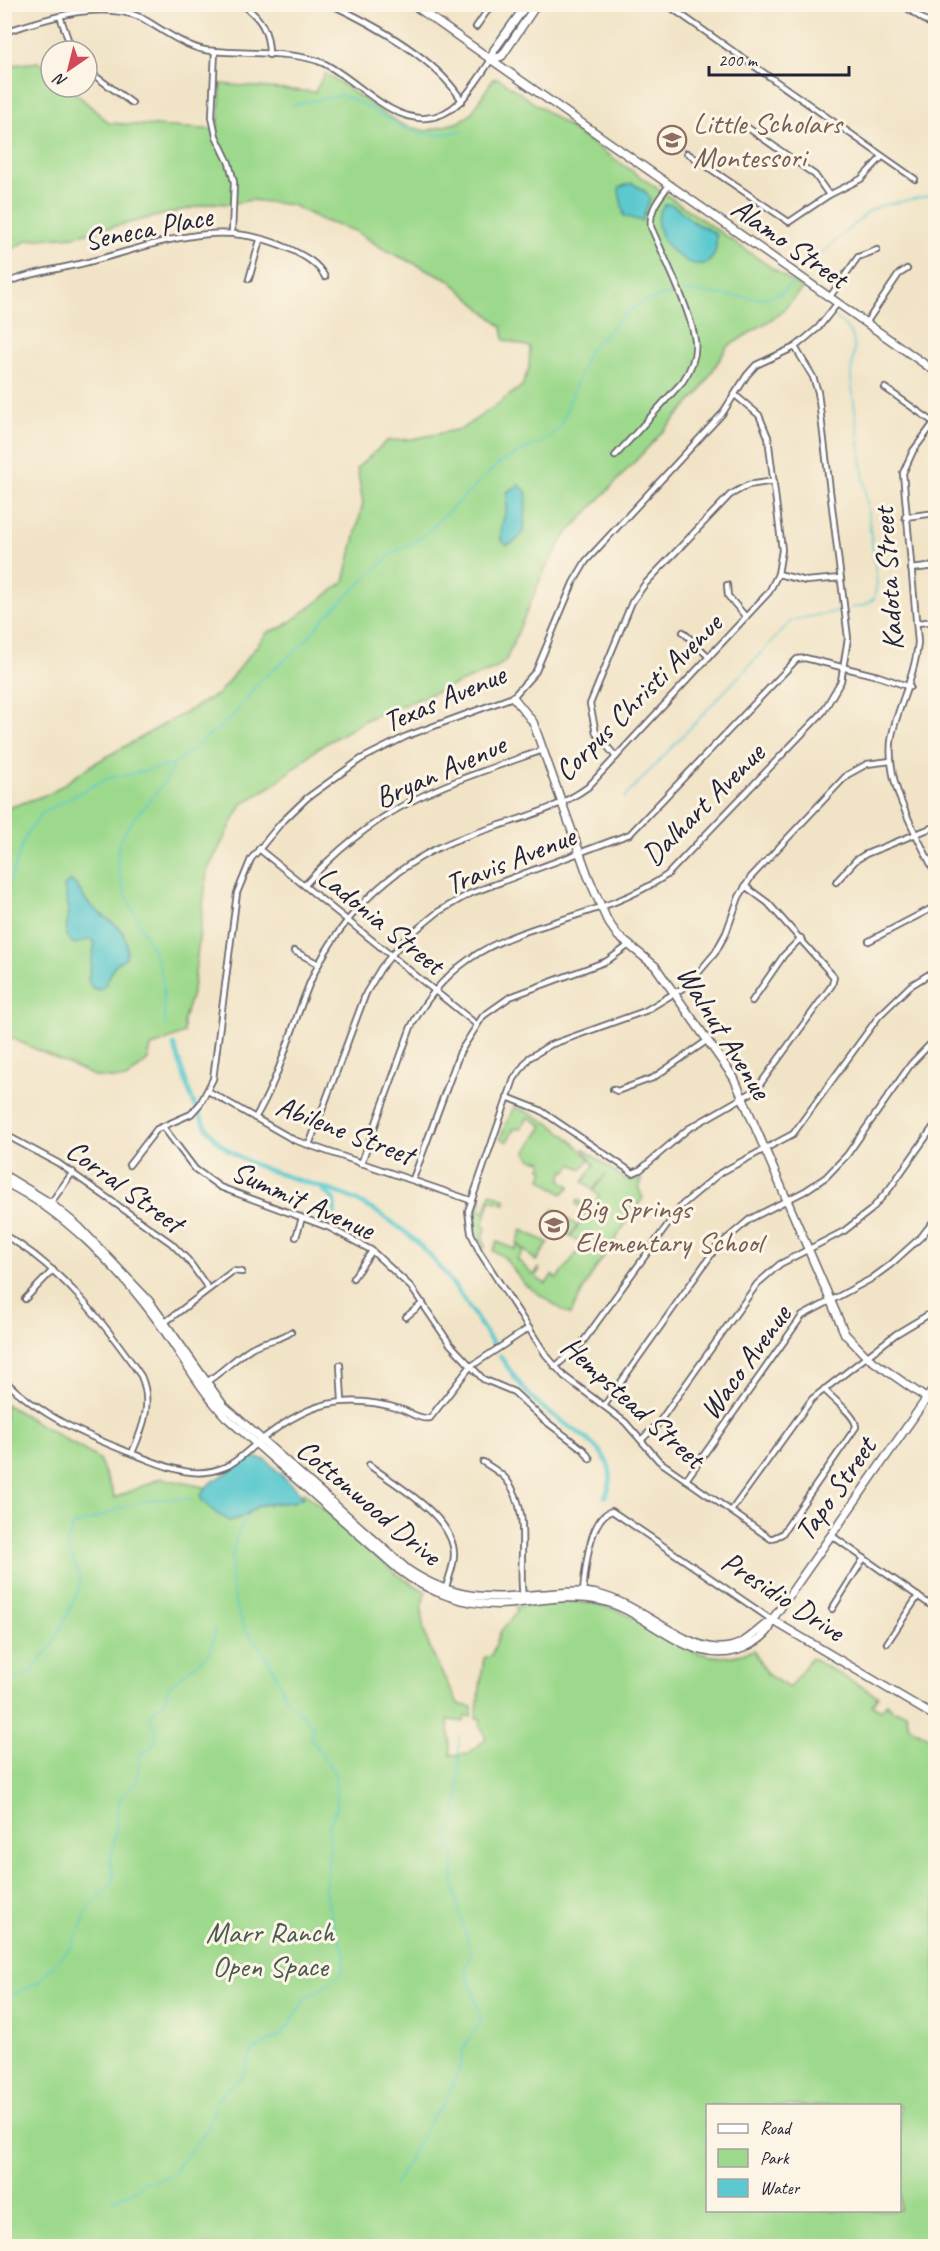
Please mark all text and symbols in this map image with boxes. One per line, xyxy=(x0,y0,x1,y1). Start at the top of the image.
north arrow xyxy=(39,39,99,99)
scale bar xyxy=(709,39,848,77)
text: 200 m xyxy=(718,49,759,71)
text: N xyxy=(49,68,71,92)
place label: Little Scholars Montessori xyxy=(693,104,844,176)
school or university icon: Little Scholars Montessori xyxy=(656,124,688,156)
street label: Alamo Street xyxy=(724,189,858,299)
street label: Seneca Place xyxy=(81,197,217,259)
street label: Kadota Street xyxy=(864,503,912,652)
street label: Corpus Christi Avenue xyxy=(546,603,732,789)
street label: Texas Avenue xyxy=(377,654,513,741)
street label: Bryan Avenue xyxy=(369,724,513,817)
street label: Dalhart Avenue xyxy=(634,733,774,873)
street label: Travis Avenue xyxy=(439,816,583,903)
street label: Ladonia Street xyxy=(310,857,455,985)
street label: Walnut Avenue xyxy=(668,958,781,1108)
street label: Abilene Street xyxy=(271,1086,423,1175)
street label: Corral Street xyxy=(59,1131,194,1244)
street label: Summit Avenue xyxy=(226,1152,382,1249)
place label: Big Springs Elementary School xyxy=(575,1189,767,1261)
school or university icon: Big Springs Elementary School xyxy=(538,1209,570,1241)
street label: Waco Avenue xyxy=(691,1296,801,1427)
street label: Hempstead Street xyxy=(553,1327,715,1479)
street label: Tapo Street xyxy=(786,1427,886,1548)
street label: Cottonwood Drive xyxy=(289,1430,451,1575)
street label: Presidio Drive xyxy=(714,1542,854,1651)
park label: Marr Ranch Open Space xyxy=(206,1913,336,1985)
legend xyxy=(706,2104,901,2212)
text: Road xyxy=(760,2117,793,2139)
text: Park xyxy=(760,2147,790,2169)
text: Water xyxy=(760,2177,801,2199)

